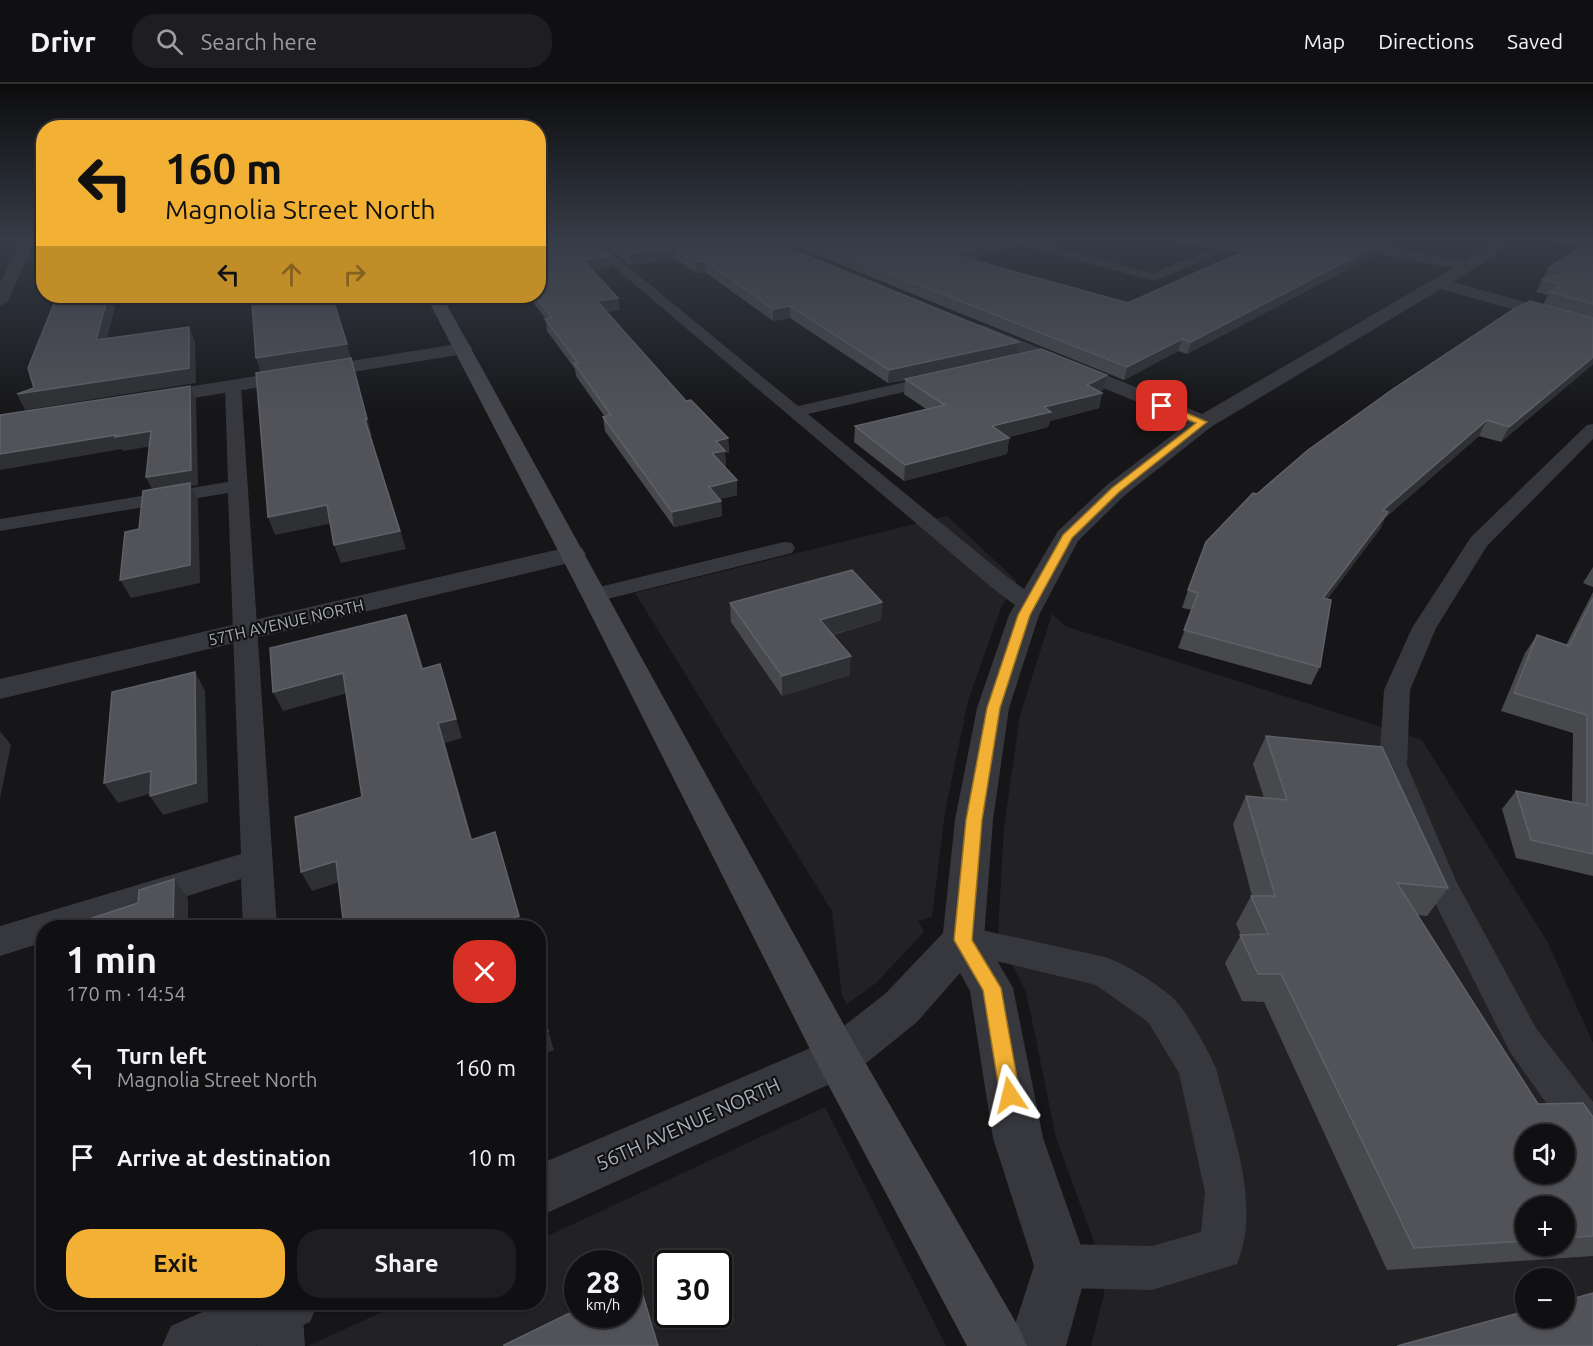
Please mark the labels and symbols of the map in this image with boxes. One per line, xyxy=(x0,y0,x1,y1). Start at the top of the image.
pin xyxy=(1136,380,1187,431)
street label: 57TH AVENUE NORTH xyxy=(206,595,366,649)
position arrow xyxy=(978,1063,1042,1127)
street label: 56TH AVENUE NORTH xyxy=(592,1073,783,1175)
speed limit sign: 30 xyxy=(654,1250,732,1328)

